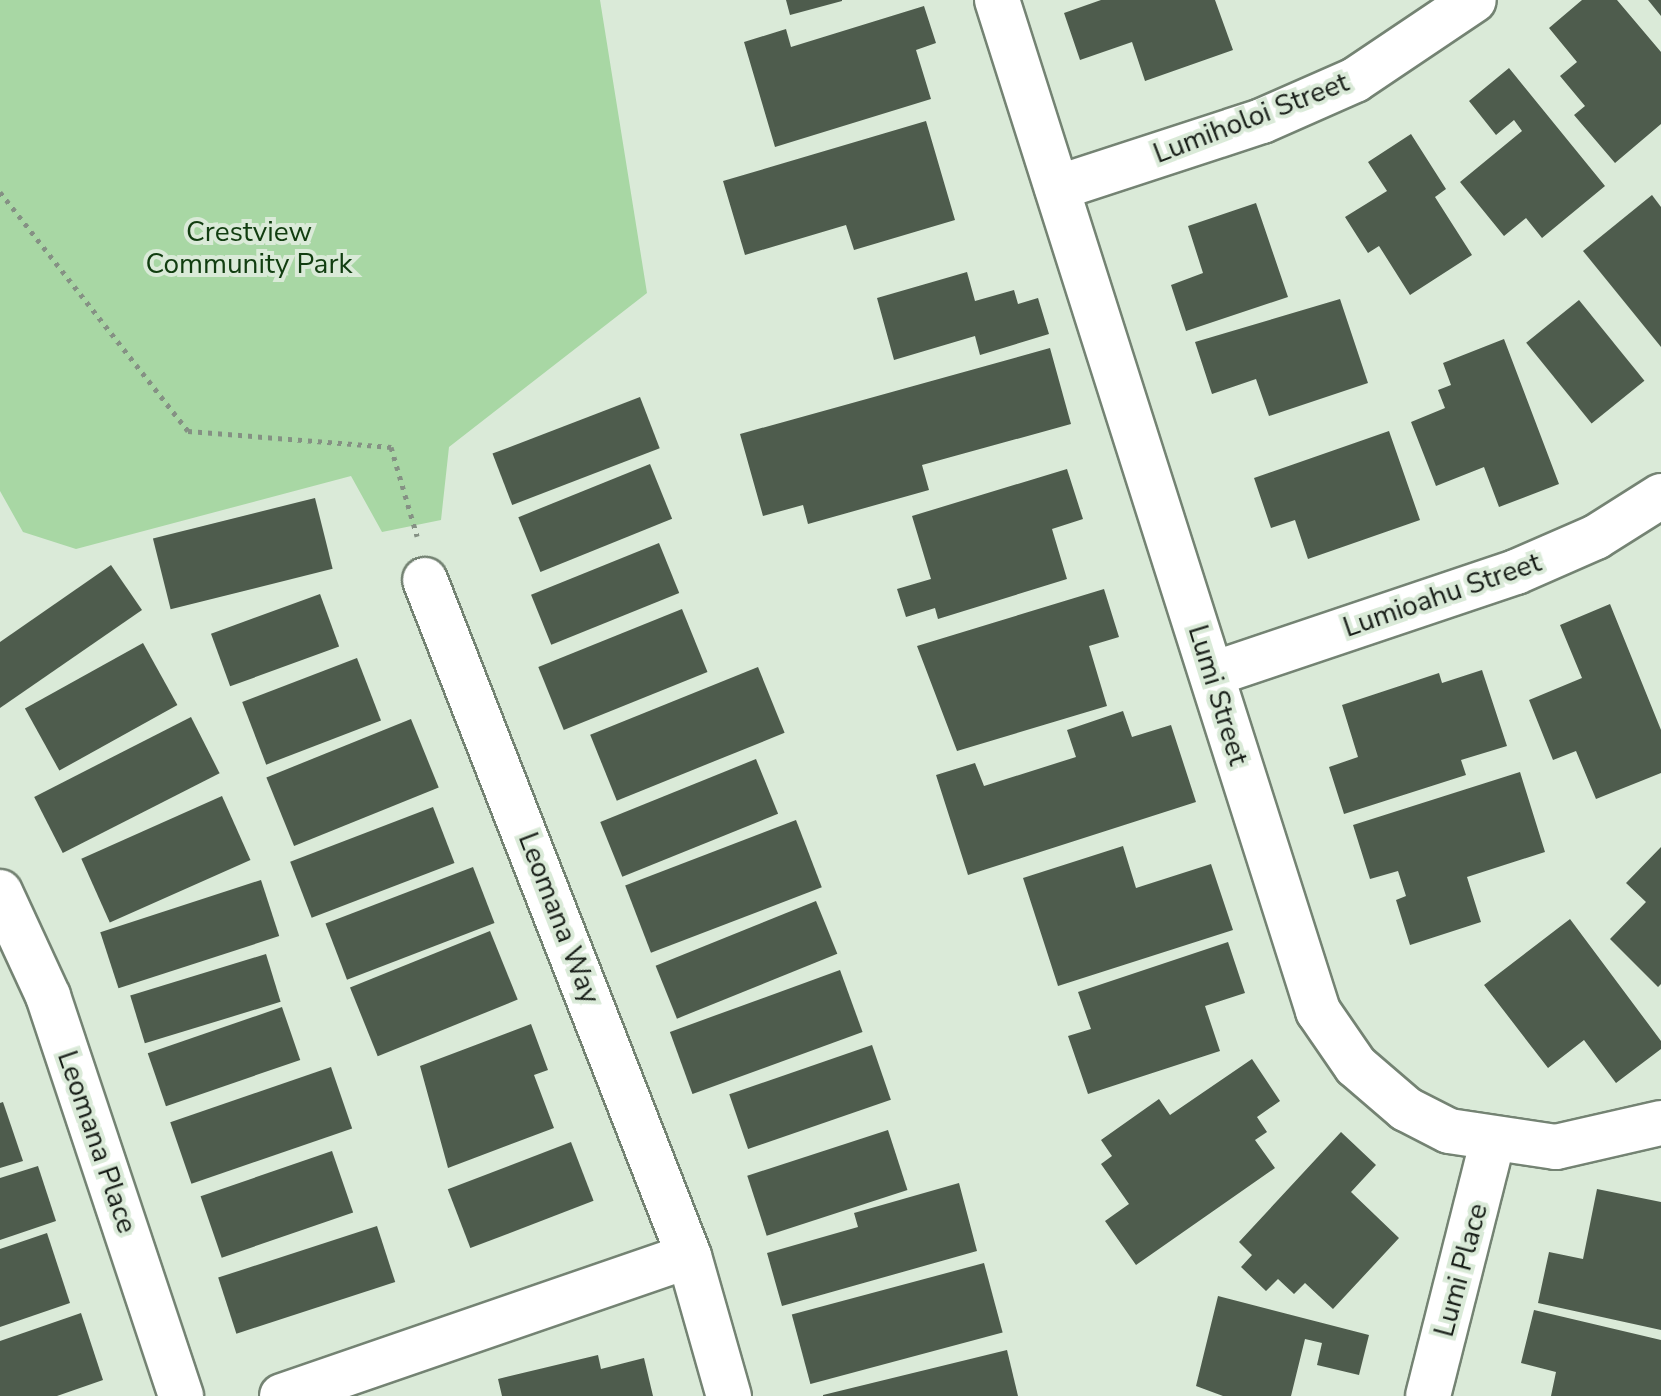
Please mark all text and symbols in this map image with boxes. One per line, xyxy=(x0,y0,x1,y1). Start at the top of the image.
street label: Lumiholoi Street xyxy=(1149,65,1353,171)
park label: Crestview Community Park xyxy=(146,215,352,281)
street label: Lumioahu Street xyxy=(1339,545,1545,645)
street label: Lumi Street xyxy=(1181,621,1255,769)
street label: Leomana Way xyxy=(511,828,607,1008)
street label: Leomana Place xyxy=(50,1046,144,1238)
street label: Lumi Place xyxy=(1427,1200,1495,1340)

